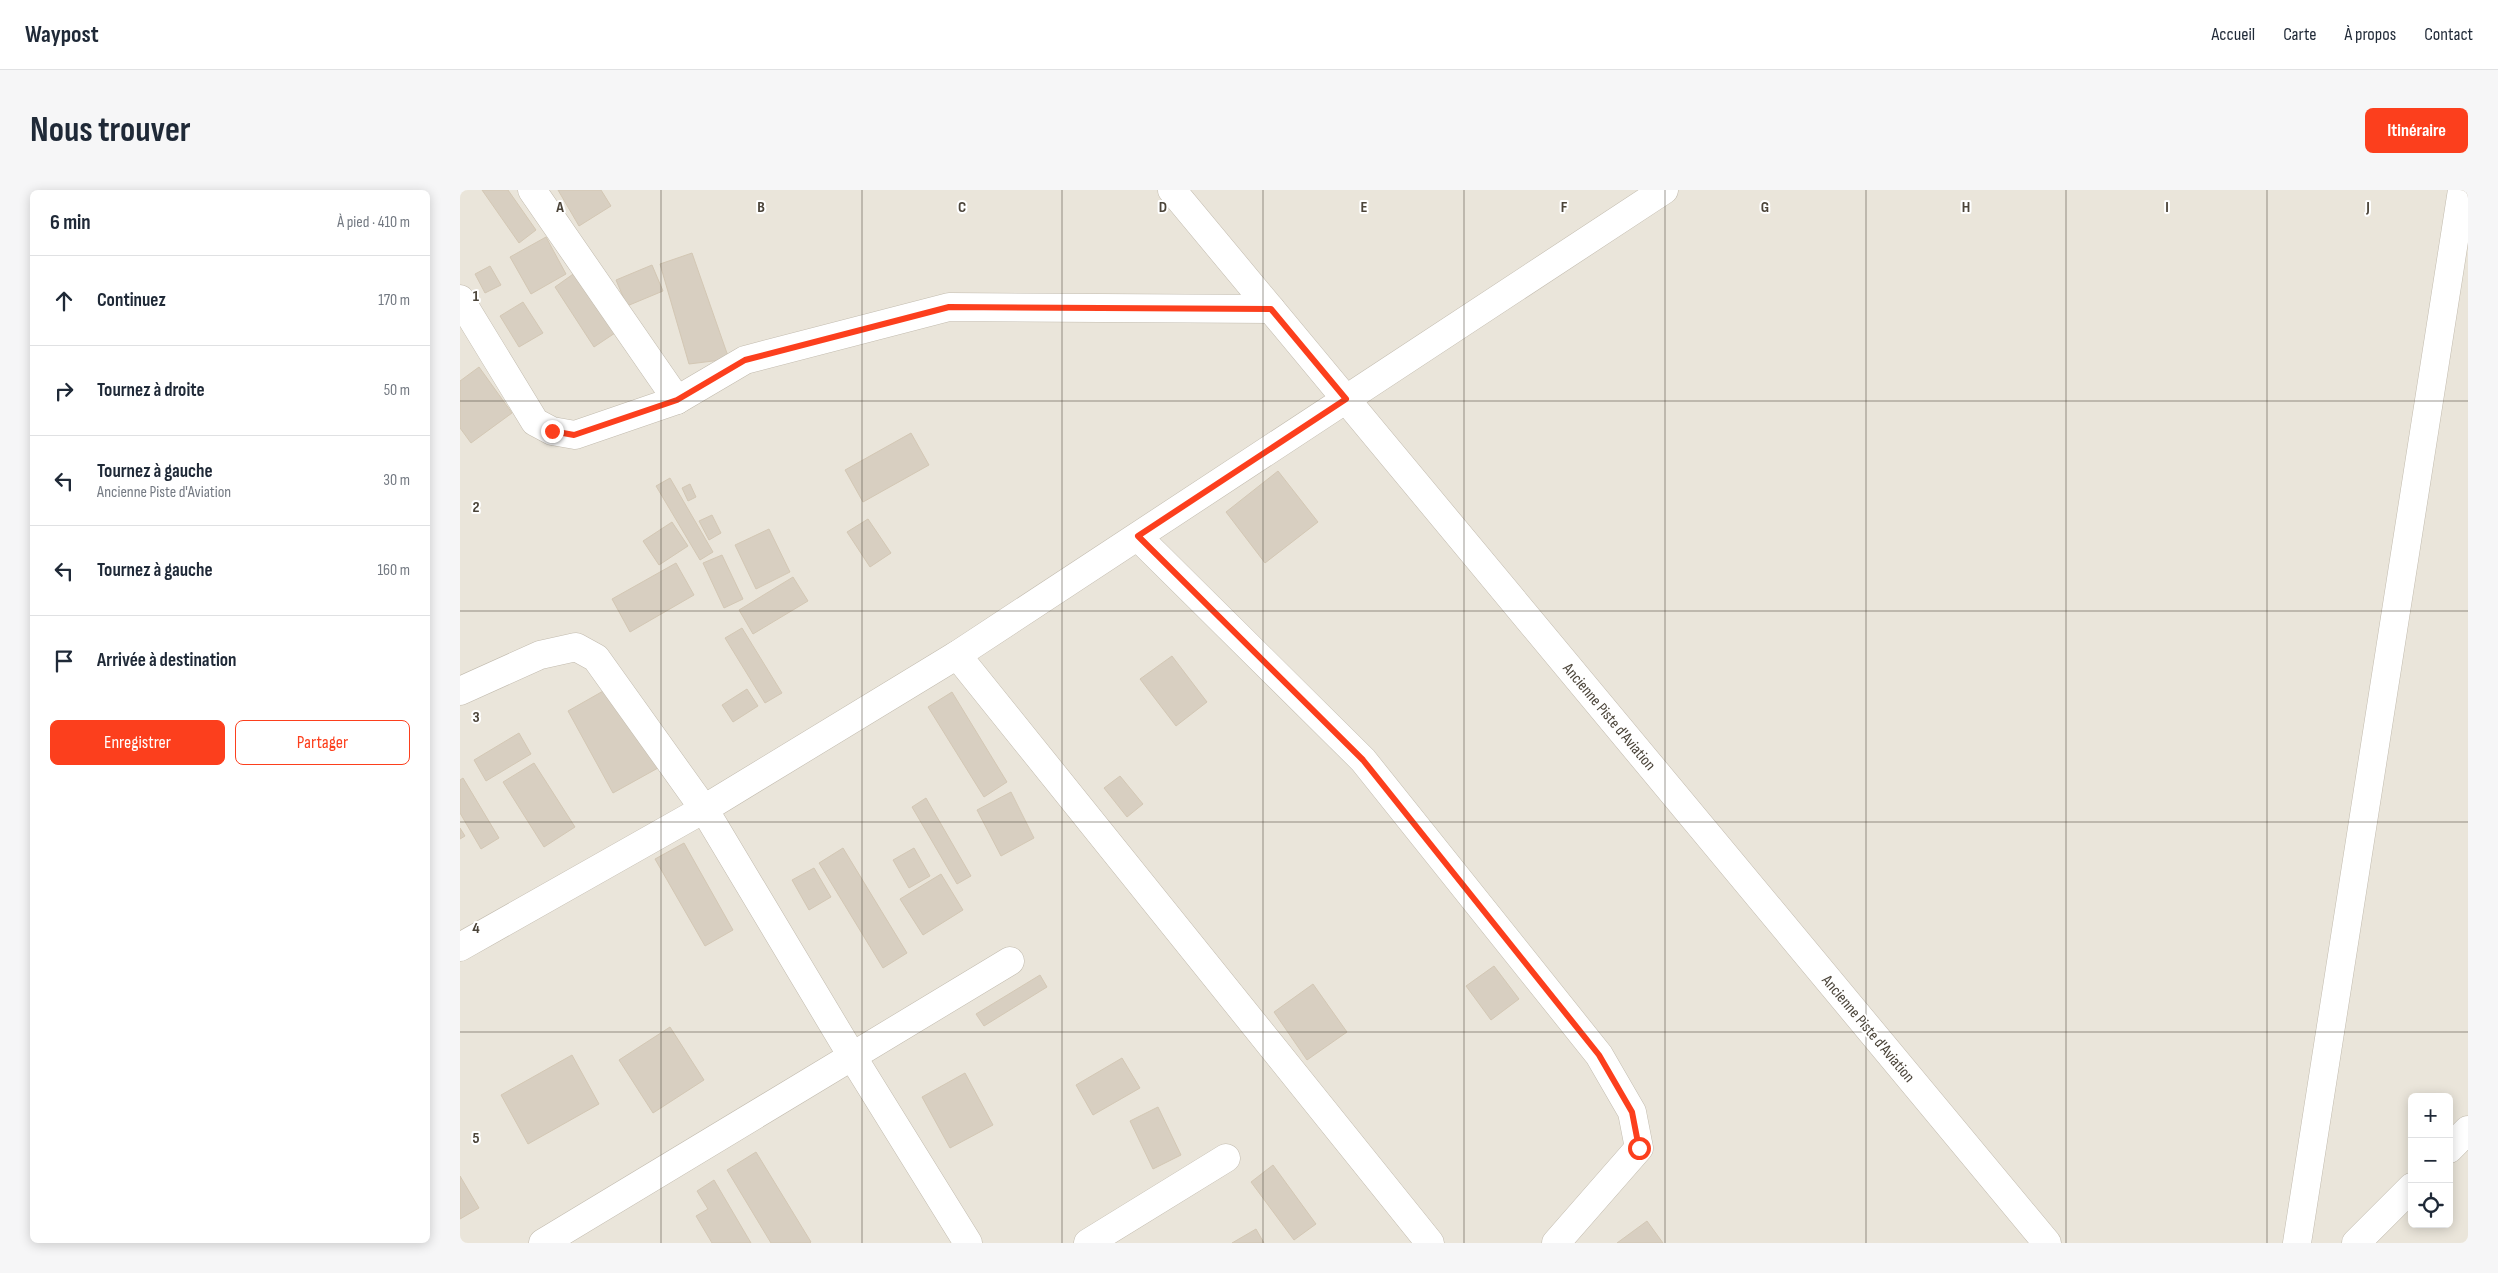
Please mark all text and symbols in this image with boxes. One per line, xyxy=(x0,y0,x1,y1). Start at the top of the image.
text: Waypost xyxy=(25,20,99,49)
text: Accueil xyxy=(2211,24,2255,45)
text: Carte xyxy=(2283,24,2316,45)
text: À propos xyxy=(2344,24,2396,45)
text: Contact xyxy=(2424,24,2473,45)
button: Itinéraire xyxy=(2365,108,2468,153)
text: Nous trouver xyxy=(30,109,191,152)
text: A xyxy=(555,198,564,217)
text: B xyxy=(757,198,765,217)
text: C xyxy=(958,198,966,217)
text: D xyxy=(1159,198,1167,217)
text: E xyxy=(1361,198,1368,217)
text: F xyxy=(1561,198,1568,217)
text: G xyxy=(1761,198,1769,217)
text: H xyxy=(1962,198,1970,217)
text: I xyxy=(2165,198,2169,217)
text: J xyxy=(2365,198,2370,217)
text: 6 min xyxy=(50,210,91,235)
text: À pied · 410 m xyxy=(337,213,410,232)
icon: ahead xyxy=(50,287,78,315)
text: 1 xyxy=(473,287,480,306)
text: Continuez xyxy=(97,289,166,312)
text: 170 m xyxy=(378,291,410,310)
icon: right xyxy=(50,377,78,405)
text: Tournez à droite xyxy=(97,379,205,402)
text: 50 m xyxy=(384,381,410,400)
route end xyxy=(541,420,564,443)
text: Tournez à gauche xyxy=(97,460,213,483)
icon: left xyxy=(50,467,78,495)
text: 30 m xyxy=(383,471,410,490)
text: Ancienne Piste d'Aviation xyxy=(97,483,231,502)
text: 2 xyxy=(472,498,480,517)
icon: left xyxy=(50,557,78,585)
text: Tournez à gauche xyxy=(97,559,213,582)
text: 160 m xyxy=(377,561,410,580)
icon: arrive xyxy=(50,647,78,675)
text: Arrivée à destination xyxy=(97,649,237,672)
street label: Ancienne Piste d'Aviation xyxy=(1558,659,1659,774)
text: 3 xyxy=(472,708,480,727)
button: Enregistrer xyxy=(50,720,225,765)
button: Partager xyxy=(235,720,410,765)
text: 4 xyxy=(472,919,480,938)
street label: Ancienne Piste d'Aviation xyxy=(1817,971,1918,1086)
map controls xyxy=(2408,1093,2453,1228)
button: + xyxy=(2408,1093,2453,1138)
text: 5 xyxy=(472,1129,480,1148)
route start xyxy=(1628,1137,1651,1160)
button: − xyxy=(2408,1138,2453,1183)
button: locate xyxy=(2408,1183,2453,1228)

